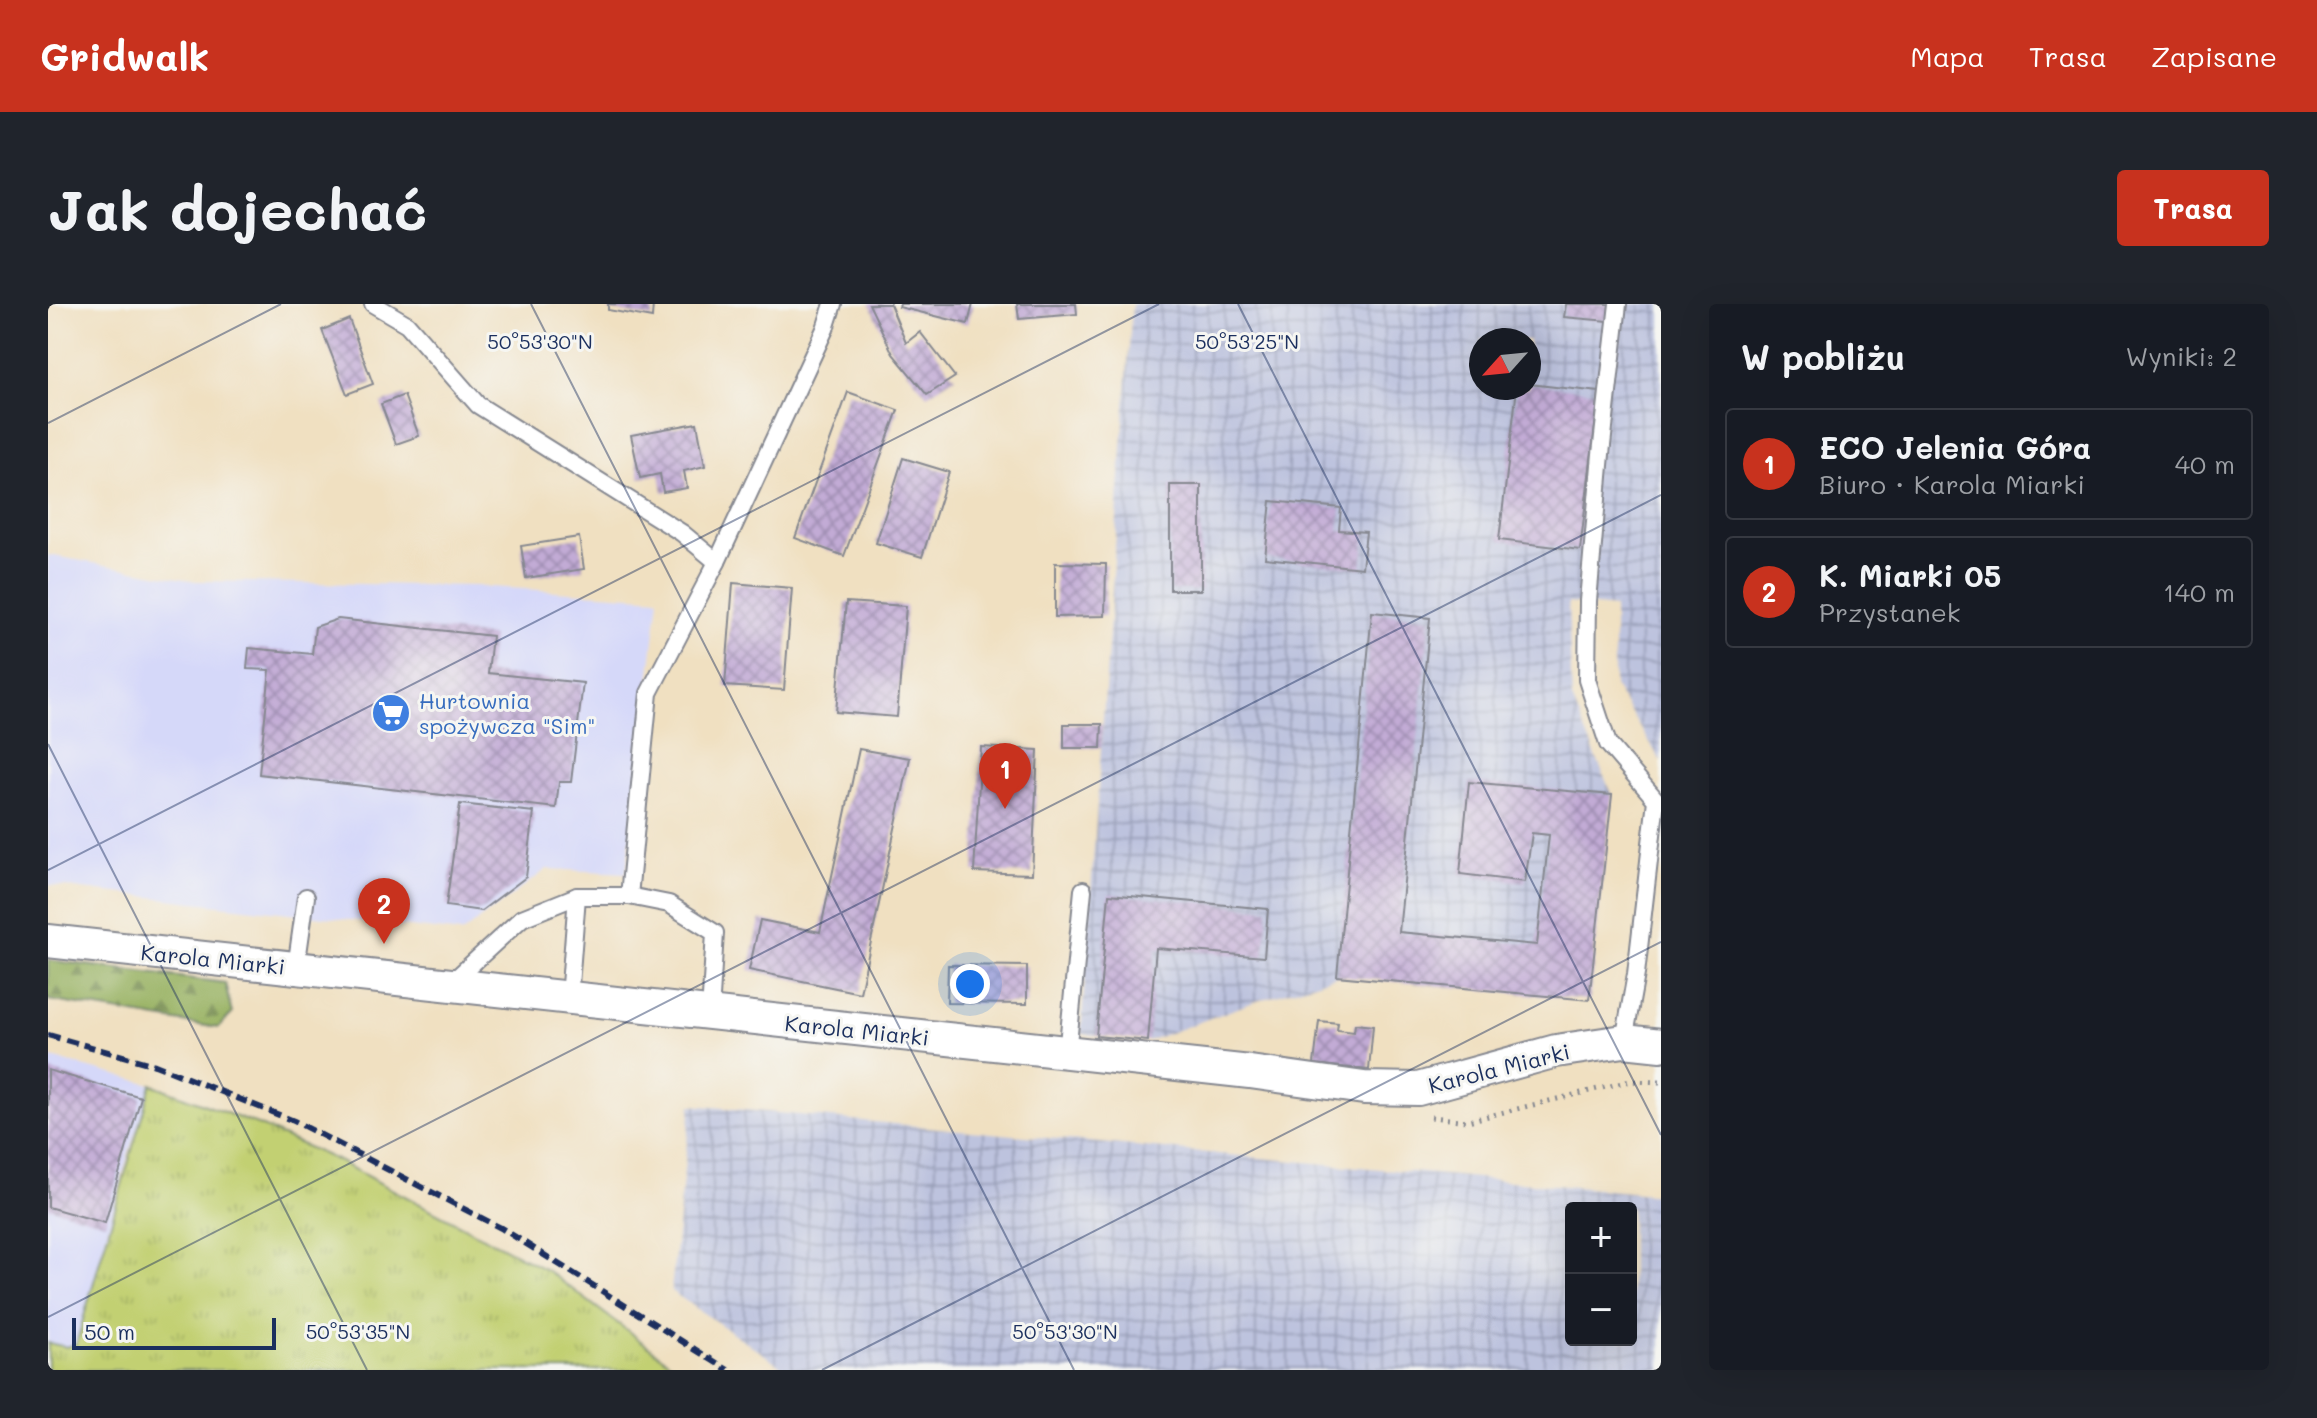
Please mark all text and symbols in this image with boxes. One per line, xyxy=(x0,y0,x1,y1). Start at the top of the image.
text: Gridwalk xyxy=(40,31,209,81)
text: Mapa xyxy=(1910,38,1985,74)
text: Trasa xyxy=(2029,38,2107,74)
text: Zapisane xyxy=(2151,38,2277,74)
button: Trasa xyxy=(2117,170,2269,246)
text: Jak dojechać xyxy=(48,172,427,245)
text: 50°53'30"N xyxy=(487,328,593,354)
text: 50°53'25"N xyxy=(1195,328,1299,354)
north arrow xyxy=(1469,328,1541,400)
text: W pobliżu xyxy=(1741,334,1905,379)
text: Wyniki: 2 xyxy=(2126,339,2237,373)
text: ECO Jelenia Góra xyxy=(1819,427,2091,467)
text: 1 xyxy=(1763,447,1775,481)
text: 40 m xyxy=(2175,447,2235,481)
text: Biuro · Karola Miarki xyxy=(1819,467,2085,501)
text: K. Miarki 05 xyxy=(1819,555,2001,595)
text: 2 xyxy=(1762,575,1776,609)
text: 140 m xyxy=(2163,575,2235,609)
text: Przystanek xyxy=(1819,595,1961,629)
place label: Hurtownia spożywcza "Sim" xyxy=(419,686,595,740)
supermarket icon: Hurtownia spożywcza "Sim" xyxy=(370,692,412,734)
pin: 1 xyxy=(979,743,1031,809)
pin: 2 xyxy=(358,878,410,944)
street label: Karola Miarki xyxy=(139,937,287,981)
your location xyxy=(950,964,990,1004)
street label: Karola Miarki xyxy=(783,1008,931,1052)
street label: Karola Miarki xyxy=(1425,1036,1573,1100)
map controls xyxy=(1565,1202,1637,1346)
button: + xyxy=(1565,1202,1637,1274)
button: − xyxy=(1565,1274,1637,1346)
scale bar xyxy=(72,1314,276,1350)
text: 50 m xyxy=(84,1317,135,1346)
text: 50°53'35"N xyxy=(306,1318,410,1344)
text: 50°53'30"N xyxy=(1012,1318,1118,1344)

